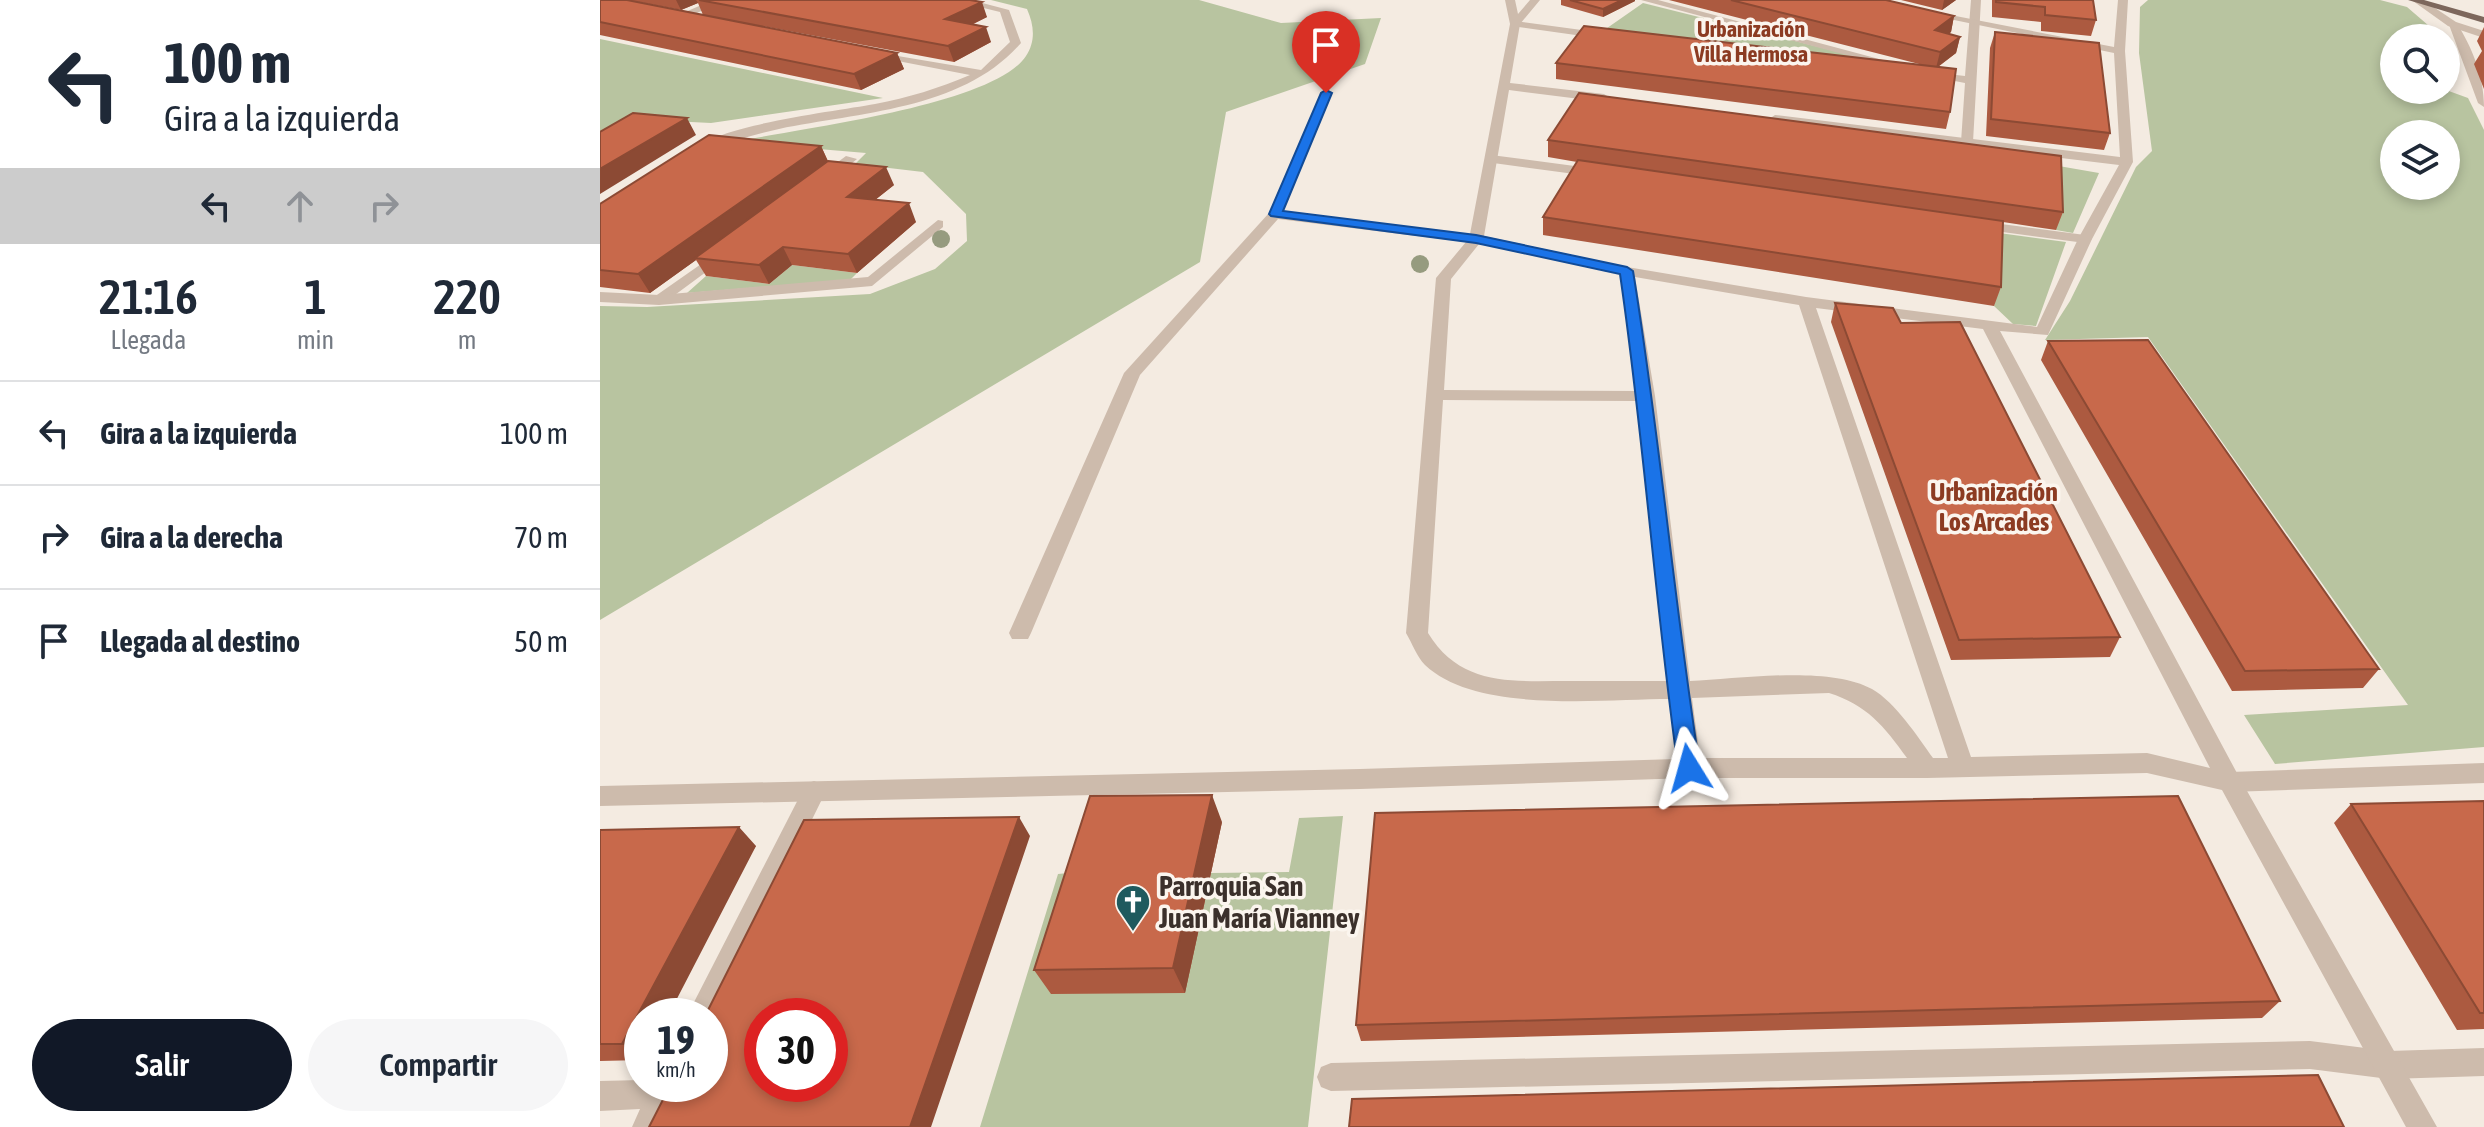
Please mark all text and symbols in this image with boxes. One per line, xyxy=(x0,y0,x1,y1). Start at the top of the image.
pin xyxy=(1292,11,1360,93)
district label: Urbanización Villa Hermosa xyxy=(1693,16,1808,67)
icon: arrive xyxy=(1304,23,1348,67)
map controls xyxy=(2380,24,2460,200)
button: search xyxy=(2380,24,2460,104)
text: 100 m xyxy=(164,31,291,95)
icon: left xyxy=(32,32,136,136)
text: Gira a la izquierda xyxy=(164,97,400,139)
button: layers xyxy=(2380,120,2460,200)
icon: left xyxy=(194,184,238,228)
icon: ahead xyxy=(278,184,322,228)
icon: right xyxy=(362,184,406,228)
text: 21:16 xyxy=(99,269,198,324)
text: 1 xyxy=(304,269,327,324)
text: 220 xyxy=(433,269,501,324)
text: Llegada xyxy=(111,325,186,355)
text: min xyxy=(297,325,334,355)
text: m xyxy=(458,325,476,355)
icon: left xyxy=(32,411,76,455)
text: Gira a la izquierda xyxy=(100,416,297,450)
text: 100 m xyxy=(500,416,568,450)
district label: Urbanización Los Arcades xyxy=(1930,477,2058,537)
icon: right xyxy=(32,515,76,559)
text: Gira a la derecha xyxy=(100,520,283,554)
text: 70 m xyxy=(514,520,568,554)
icon: arrive xyxy=(32,619,76,663)
text: Llegada al destino xyxy=(100,624,300,658)
text: 50 m xyxy=(514,624,568,658)
position arrow xyxy=(1647,726,1731,810)
place label: Parroquia San Juan María Vianney xyxy=(1158,870,1360,934)
church icon: Parroquia San Juan María Vianney xyxy=(1114,883,1152,933)
speed limit sign: 30 xyxy=(744,998,848,1102)
text: 19 xyxy=(657,1017,695,1062)
button: Salir xyxy=(32,1019,292,1111)
button: Compartir xyxy=(308,1019,568,1111)
text: km/h xyxy=(656,1058,696,1081)

